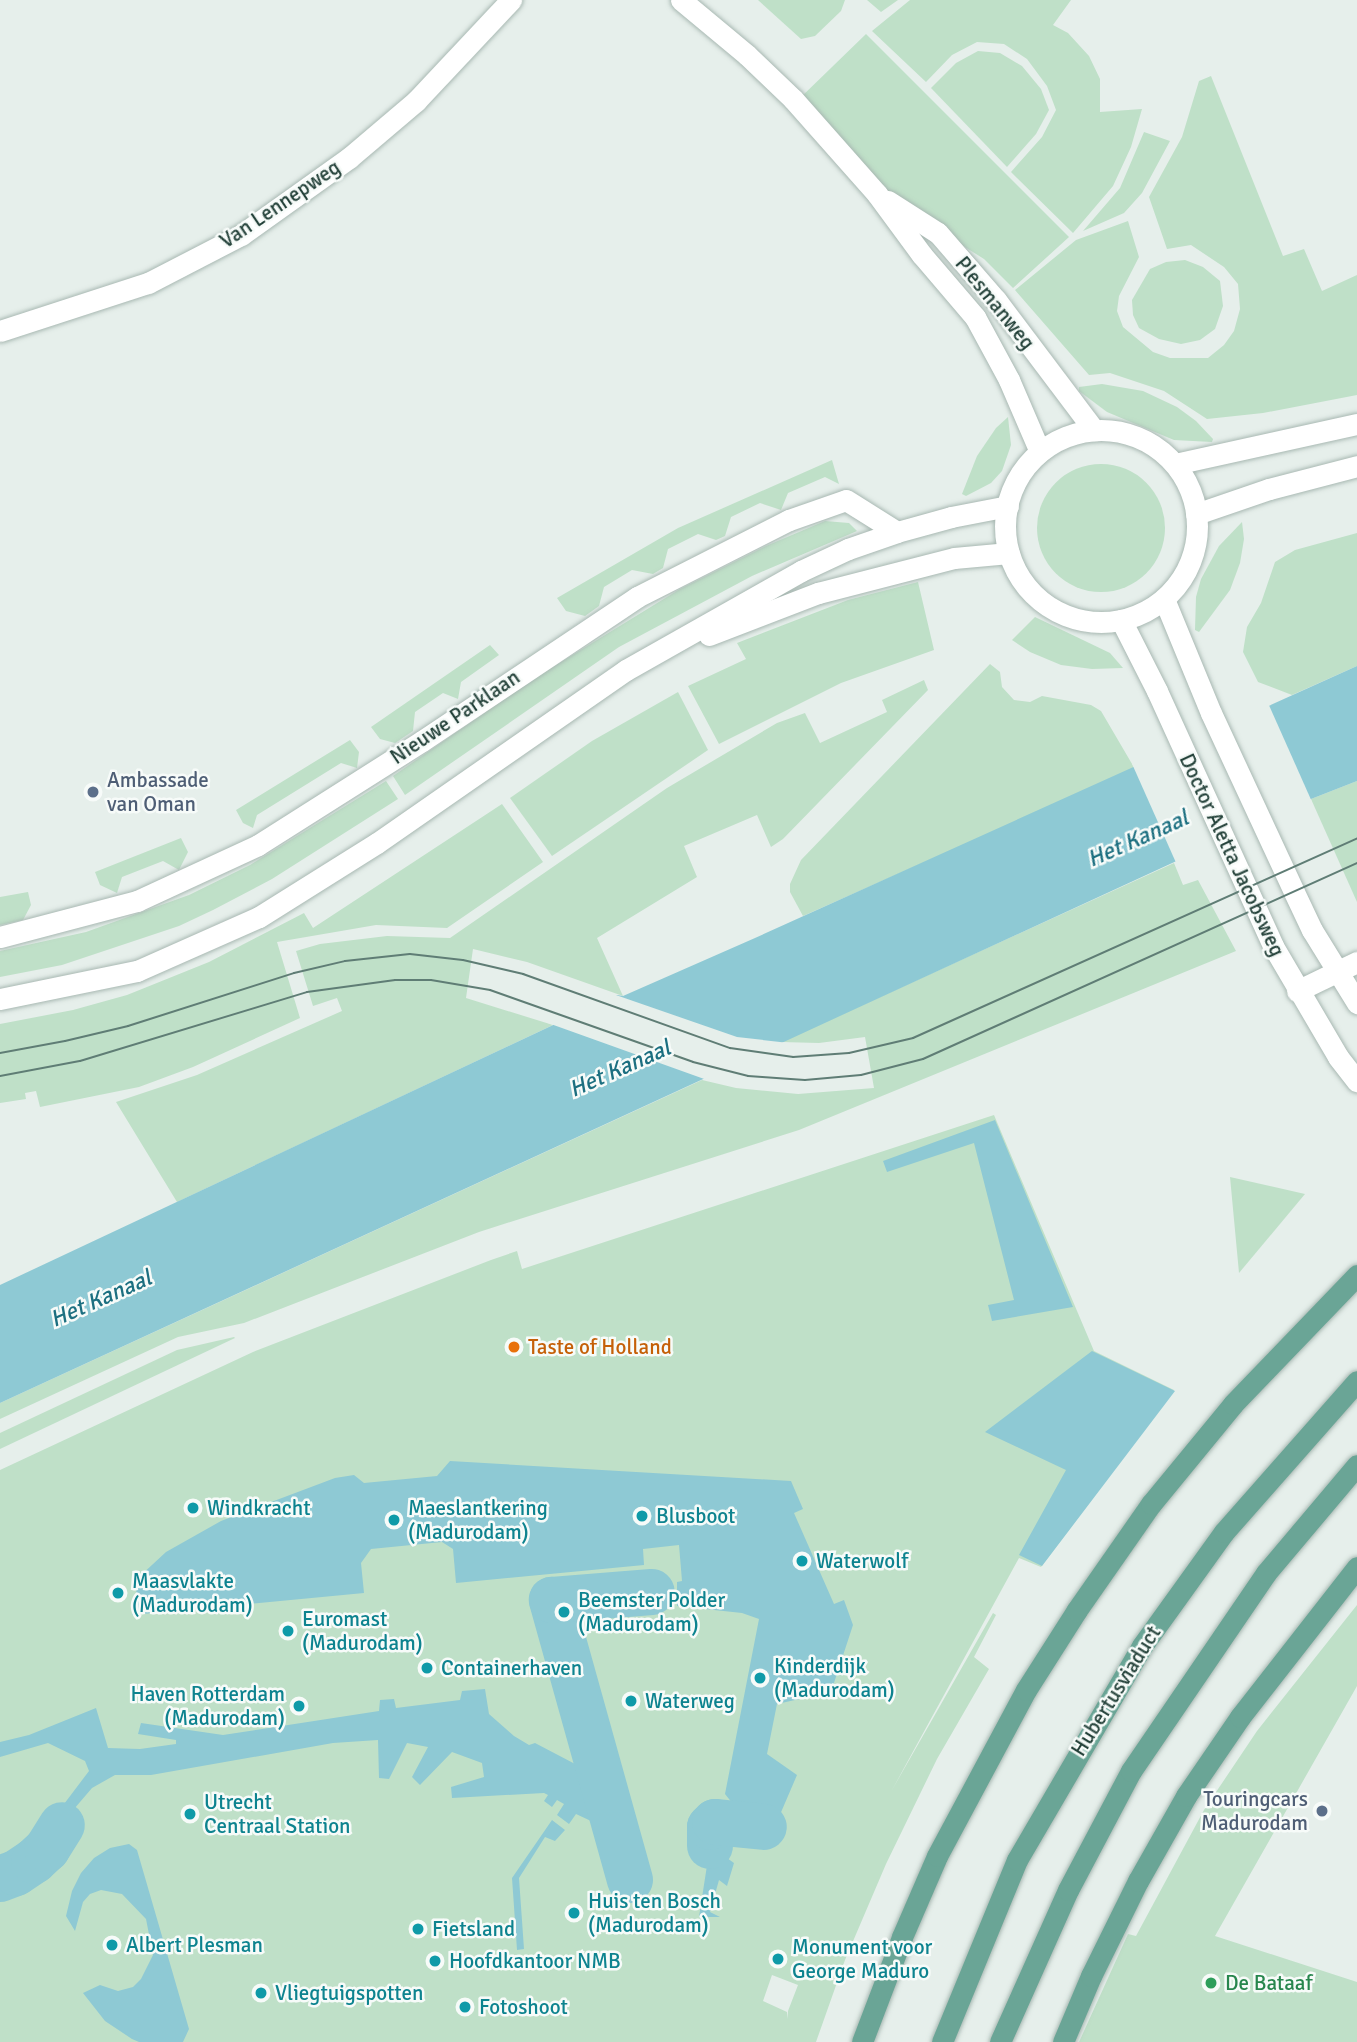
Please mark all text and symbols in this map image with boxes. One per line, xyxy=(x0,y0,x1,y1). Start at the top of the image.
street label: Van Lennepweg xyxy=(215,154,345,254)
street label: Plesmanweg xyxy=(950,251,1040,355)
street label: Nieuwe Parklaan xyxy=(385,664,525,770)
street label: Doctor Aletta Jacobsweg xyxy=(1174,750,1290,960)
place label: Ambassade van Oman xyxy=(107,767,209,817)
marker: Ambassade van Oman xyxy=(85,784,101,800)
water label: Het Kanaal xyxy=(1083,804,1193,874)
water label: Het Kanaal xyxy=(565,1034,675,1104)
water label: Het Kanaal xyxy=(46,1264,156,1334)
place label: Taste of Holland xyxy=(528,1334,672,1360)
marker: Taste of Holland xyxy=(506,1339,522,1355)
place label: Windkracht xyxy=(207,1495,310,1521)
place label: Maeslantkering (Madurodam) xyxy=(408,1495,548,1545)
marker: Windkracht xyxy=(185,1500,201,1516)
place label: Blusboot xyxy=(656,1503,735,1529)
marker: Blusboot xyxy=(634,1508,650,1524)
marker: Maeslantkering (Madurodam) xyxy=(386,1512,402,1528)
place label: Waterwolf xyxy=(816,1548,908,1574)
marker: Waterwolf xyxy=(794,1553,810,1569)
place label: Maasvlakte (Madurodam) xyxy=(132,1568,253,1618)
marker: Maasvlakte (Madurodam) xyxy=(110,1585,126,1601)
place label: Beemster Polder (Madurodam) xyxy=(578,1587,725,1637)
marker: Beemster Polder (Madurodam) xyxy=(556,1604,572,1620)
place label: Euromast (Madurodam) xyxy=(302,1606,423,1656)
street label: Hubertusviaduct xyxy=(1066,1621,1166,1761)
marker: Euromast (Madurodam) xyxy=(280,1623,296,1639)
place label: Kinderdijk (Madurodam) xyxy=(774,1653,895,1703)
place label: Containerhaven xyxy=(441,1655,582,1681)
marker: Containerhaven xyxy=(419,1660,435,1676)
marker: Kinderdijk (Madurodam) xyxy=(752,1670,768,1686)
place label: Haven Rotterdam (Madurodam) xyxy=(131,1681,285,1731)
place label: Waterweg xyxy=(645,1688,735,1714)
marker: Waterweg xyxy=(623,1693,639,1709)
marker: Haven Rotterdam (Madurodam) xyxy=(291,1698,307,1714)
place label: Touringcars Madurodam xyxy=(1201,1786,1308,1836)
place label: Utrecht Centraal Station xyxy=(204,1789,351,1839)
marker: Touringcars Madurodam xyxy=(1314,1803,1330,1819)
marker: Utrecht Centraal Station xyxy=(182,1806,198,1822)
place label: Huis ten Bosch (Madurodam) xyxy=(588,1888,721,1938)
marker: Huis ten Bosch (Madurodam) xyxy=(566,1905,582,1921)
place label: Fietsland xyxy=(432,1916,515,1942)
marker: Fietsland xyxy=(410,1921,426,1937)
place label: Albert Plesman xyxy=(126,1932,263,1958)
place label: Monument voor George Maduro xyxy=(792,1934,932,1984)
marker: Albert Plesman xyxy=(104,1937,120,1953)
place label: Hoofdkantoor NMB xyxy=(449,1948,621,1974)
marker: Monument voor George Maduro xyxy=(770,1951,786,1967)
marker: Hoofdkantoor NMB xyxy=(427,1953,443,1969)
place label: De Bataaf xyxy=(1225,1970,1313,1996)
marker: De Bataaf xyxy=(1203,1975,1219,1991)
place label: Vliegtuigspotten xyxy=(275,1980,423,2006)
marker: Vliegtuigspotten xyxy=(253,1985,269,2001)
place label: Fotoshoot xyxy=(479,1994,568,2020)
marker: Fotoshoot xyxy=(457,1999,473,2015)

